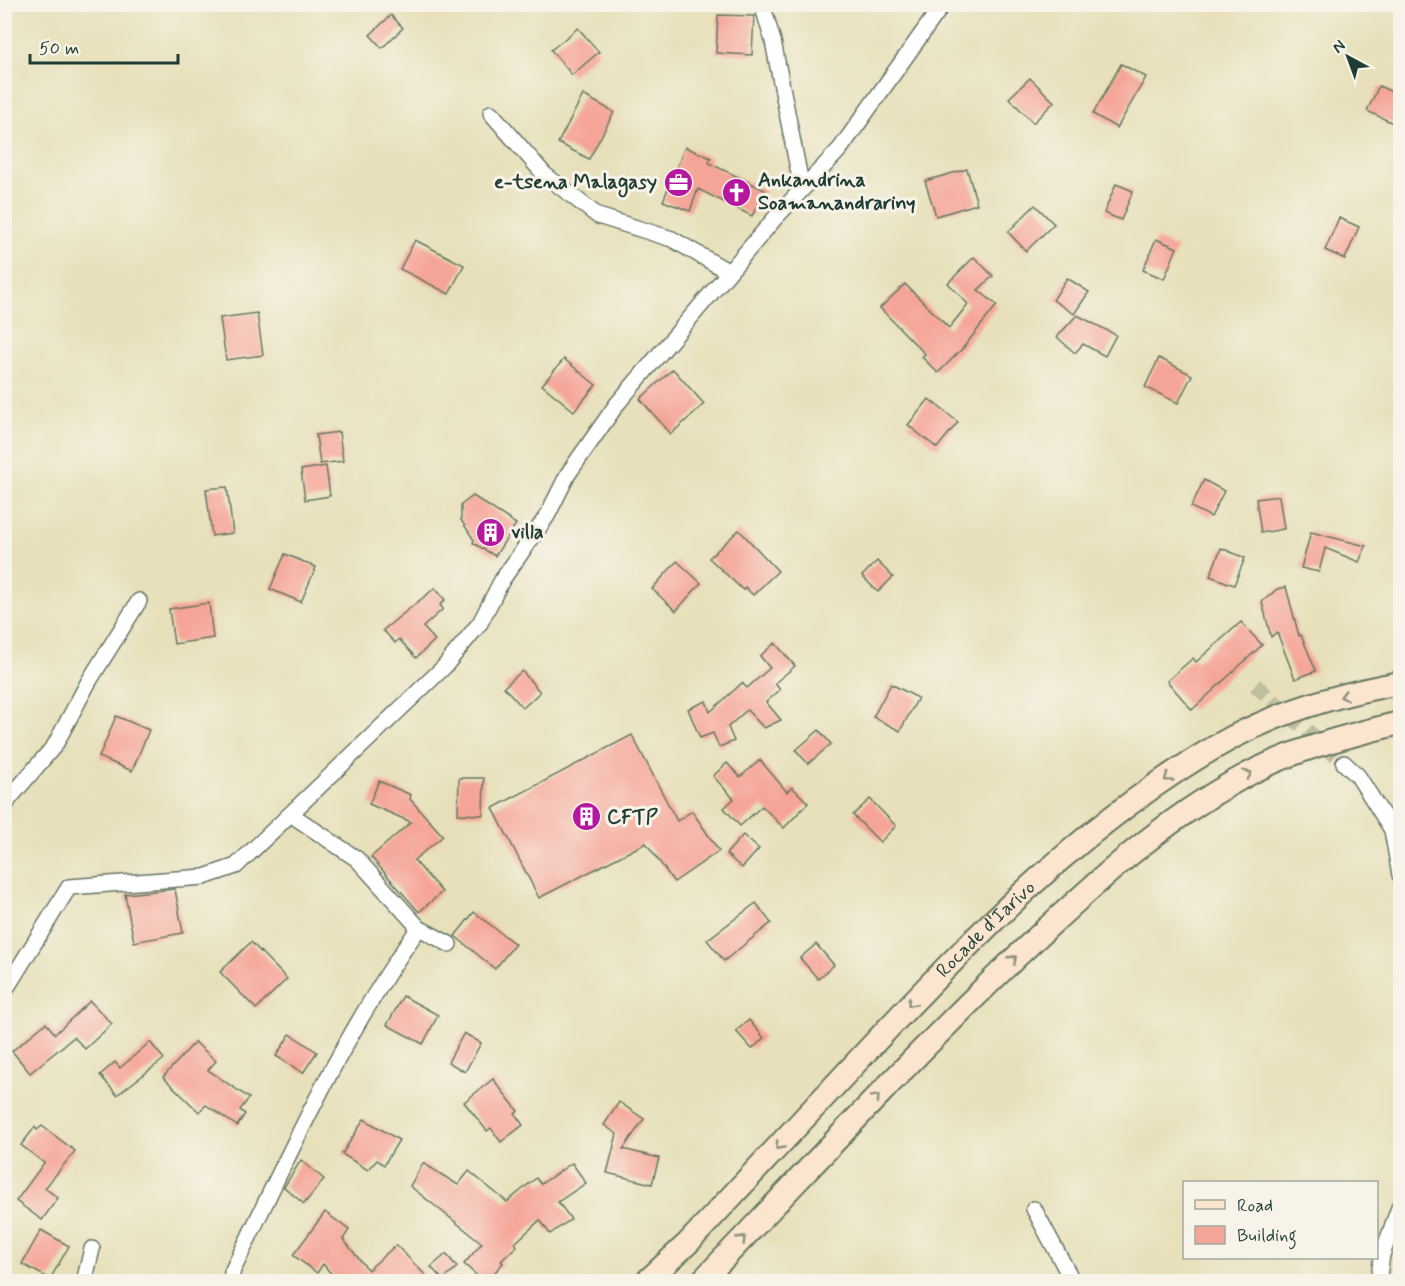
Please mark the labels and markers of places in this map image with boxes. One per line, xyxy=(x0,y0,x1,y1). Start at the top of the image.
office icon: e-tsena Malagasy xyxy=(662,166,694,198)
place label: Ankandrina Soamanandrariny xyxy=(758,167,915,217)
place label: e-tsena Malagasy xyxy=(494,169,657,198)
church icon: Ankandrina Soamanandrariny xyxy=(721,176,753,208)
building icon: villa xyxy=(474,516,506,548)
place label: villa xyxy=(511,519,544,546)
building icon: CFTP xyxy=(570,801,602,833)
place label: CFTP xyxy=(607,804,659,831)

